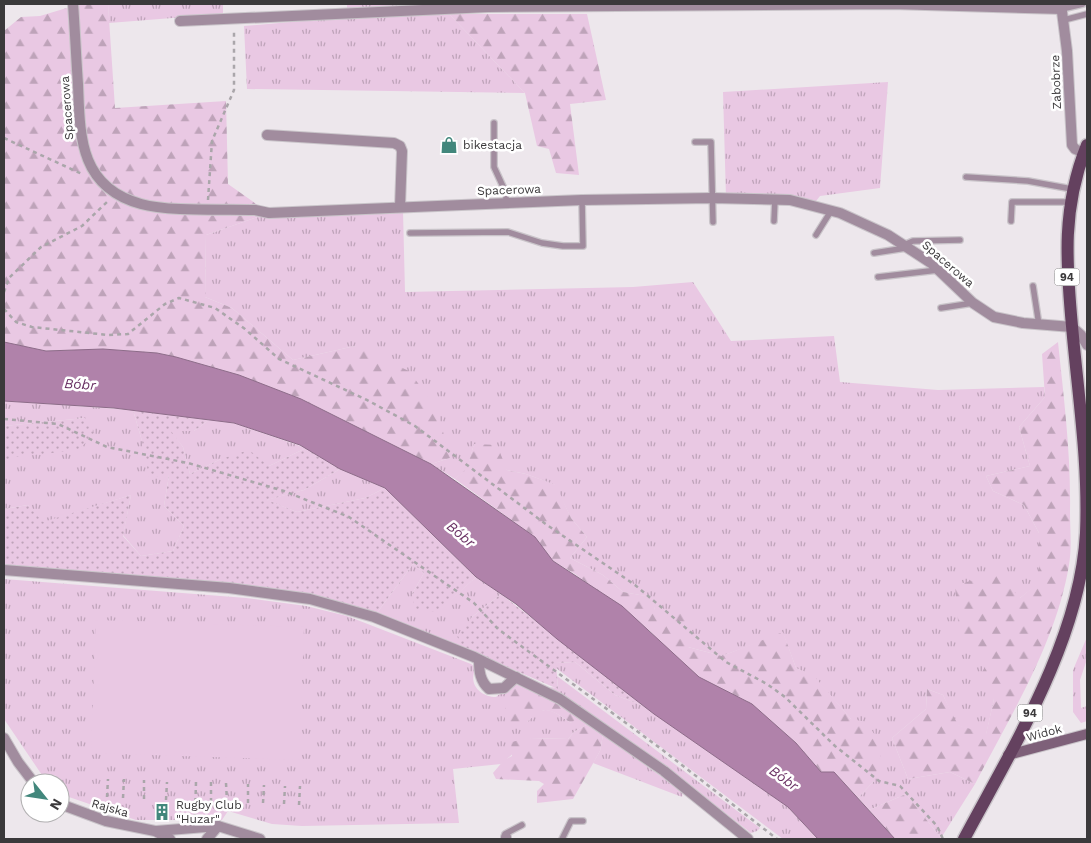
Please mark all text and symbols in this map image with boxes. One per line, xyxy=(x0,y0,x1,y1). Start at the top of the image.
street label: Zabobrze xyxy=(1048,54,1064,110)
street label: Spacerowa xyxy=(58,75,76,140)
shop icon: bikestacja xyxy=(439,135,459,155)
place label: bikestacja xyxy=(463,138,522,152)
street label: Spacerowa xyxy=(477,182,541,198)
street label: Spacerowa xyxy=(919,238,977,290)
road number: 94 xyxy=(1054,268,1080,286)
water label: Bóbr xyxy=(64,375,97,393)
water label: Bóbr xyxy=(444,518,479,551)
road number: 94 xyxy=(1018,704,1042,721)
street label: Widok xyxy=(1025,721,1064,744)
water label: Bóbr xyxy=(767,762,802,794)
north arrow xyxy=(20,773,70,823)
text: N xyxy=(47,796,66,813)
street label: Rajska xyxy=(90,796,130,820)
place label: Rugby Club "Huzar" xyxy=(176,798,242,826)
building icon: Rugby Club "Huzar" xyxy=(152,802,172,822)

